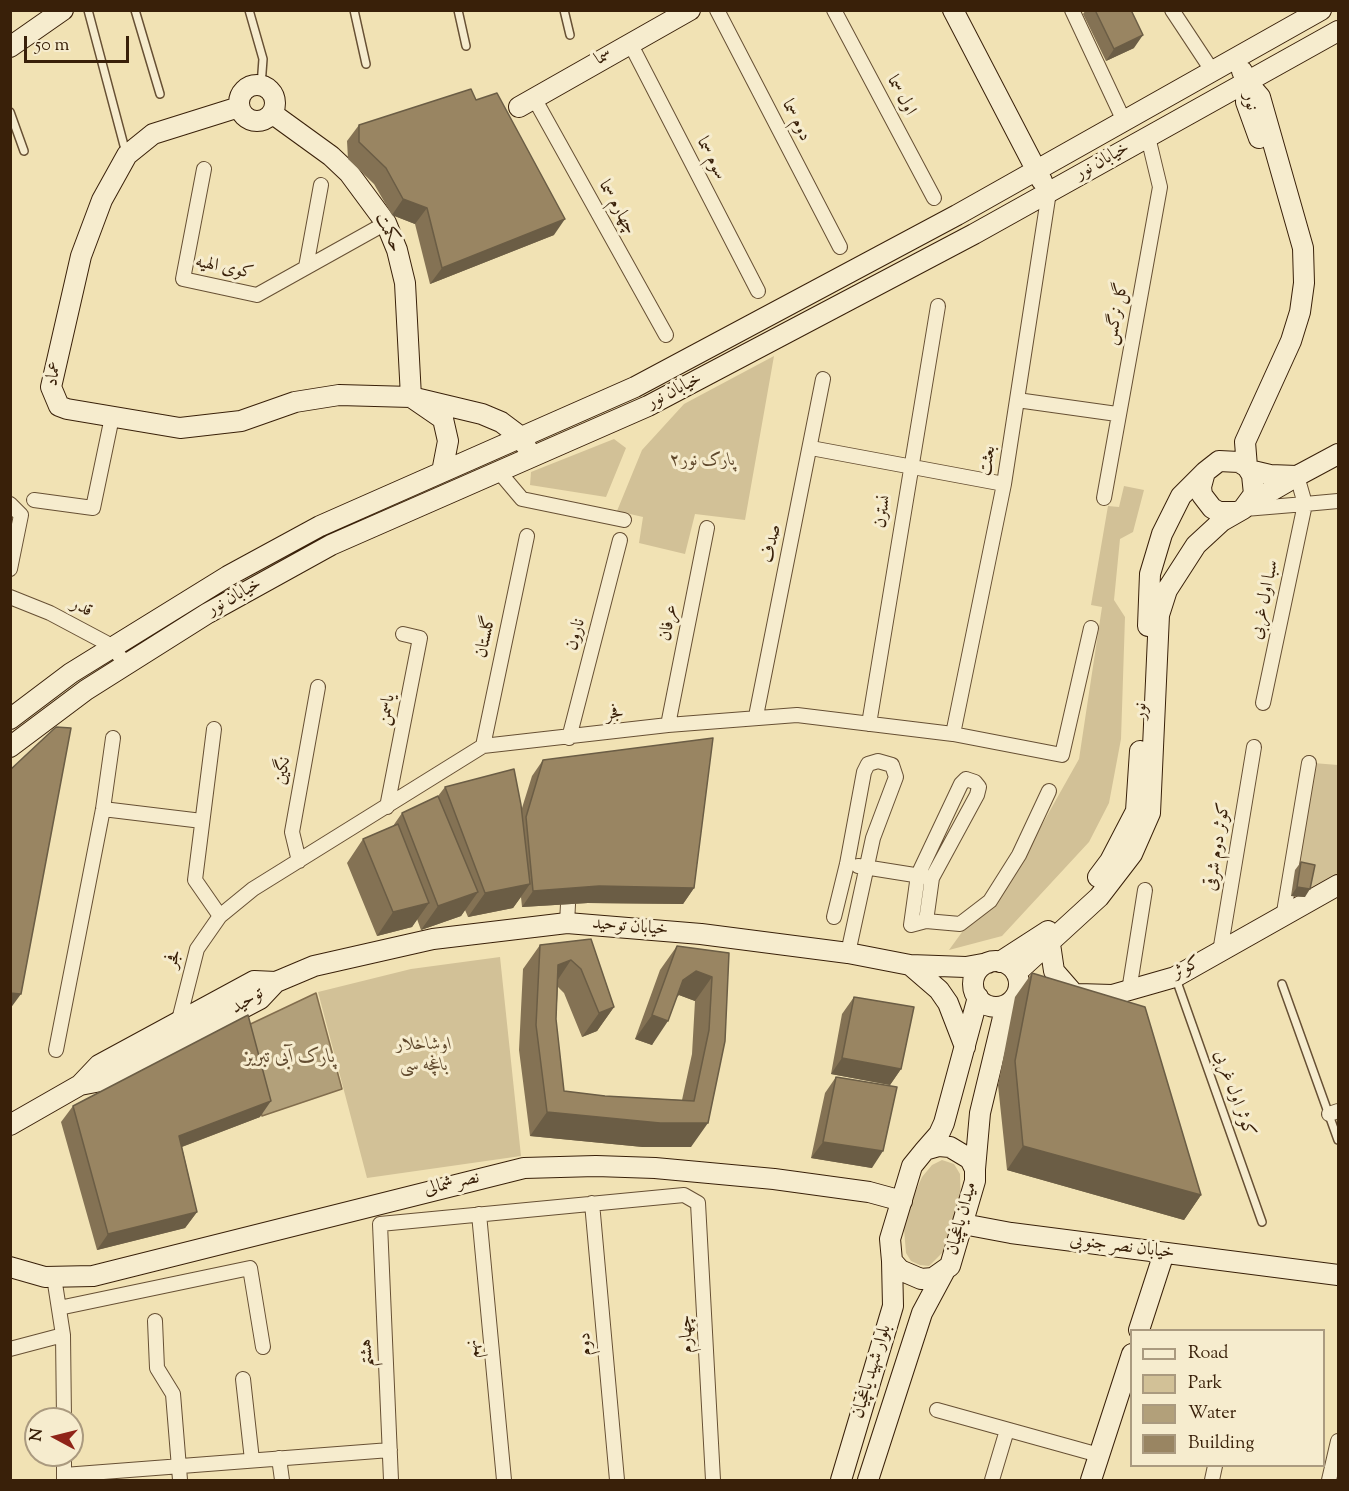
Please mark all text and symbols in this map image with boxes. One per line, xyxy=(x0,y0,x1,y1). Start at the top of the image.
scale bar xyxy=(27,24,132,62)
text: 50 m xyxy=(35,33,69,59)
street label: سما xyxy=(591,44,617,72)
street label: اول سما xyxy=(880,72,920,120)
street label: نور xyxy=(1237,92,1261,112)
street label: دوم سما xyxy=(775,97,815,145)
street label: سوم سما xyxy=(690,134,730,184)
street label: خیابان نور xyxy=(1072,138,1134,186)
street label: چهارم سما xyxy=(592,177,640,239)
street label: حکمت xyxy=(369,210,405,256)
street label: کوی الهیه xyxy=(193,252,255,286)
street label: گل نرگس xyxy=(1101,281,1135,347)
street label: عماد xyxy=(43,360,67,388)
street label: خیابان نور xyxy=(644,369,706,415)
street label: بعثت xyxy=(976,444,1002,478)
park label: پارک نور۲ xyxy=(671,451,735,473)
street label: نسترن xyxy=(871,494,897,530)
street label: صدف xyxy=(758,523,788,565)
street label: سبا اول غربی xyxy=(1247,559,1285,641)
street label: خیابان نور xyxy=(204,574,266,622)
street label: قدر xyxy=(67,595,95,623)
street label: عرفان xyxy=(656,603,684,643)
street label: گلستان xyxy=(472,614,502,660)
street label: نارون xyxy=(562,617,592,653)
street label: یاسمن xyxy=(374,693,402,727)
street label: نور xyxy=(1131,702,1153,720)
street label: فجر xyxy=(605,703,625,727)
street label: نگین xyxy=(271,755,297,787)
street label: کوثر دوم شرقی xyxy=(1201,801,1237,893)
street label: خیابان توحید xyxy=(591,914,669,942)
street label: فجر xyxy=(162,947,188,971)
street label: کوثر xyxy=(1169,953,1205,985)
street label: توحید xyxy=(228,984,268,1020)
park label: اوشاخلار باغچه سی xyxy=(396,1035,452,1078)
water label: پارک آبی تبریز xyxy=(245,1047,335,1071)
street label: کوثر اول غربی xyxy=(1207,1048,1259,1140)
street label: نصر شمالی xyxy=(422,1168,482,1202)
street label: میدان یاغچیان xyxy=(943,1180,983,1258)
street label: خیابان نصر جنوبی xyxy=(1068,1231,1176,1265)
street label: چهارم xyxy=(676,1314,700,1354)
street label: بلوار شهید یاغچیان xyxy=(848,1322,898,1422)
legend xyxy=(1130,1329,1325,1467)
street label: دوم xyxy=(575,1331,599,1357)
street label: هشتم xyxy=(357,1338,379,1368)
street label: نهم xyxy=(462,1339,486,1359)
text: Road xyxy=(1188,1341,1228,1367)
text: Park xyxy=(1188,1371,1222,1397)
text: Water xyxy=(1188,1401,1236,1427)
north arrow xyxy=(24,1407,84,1467)
text: N xyxy=(25,1427,50,1443)
text: Building xyxy=(1188,1431,1254,1457)

